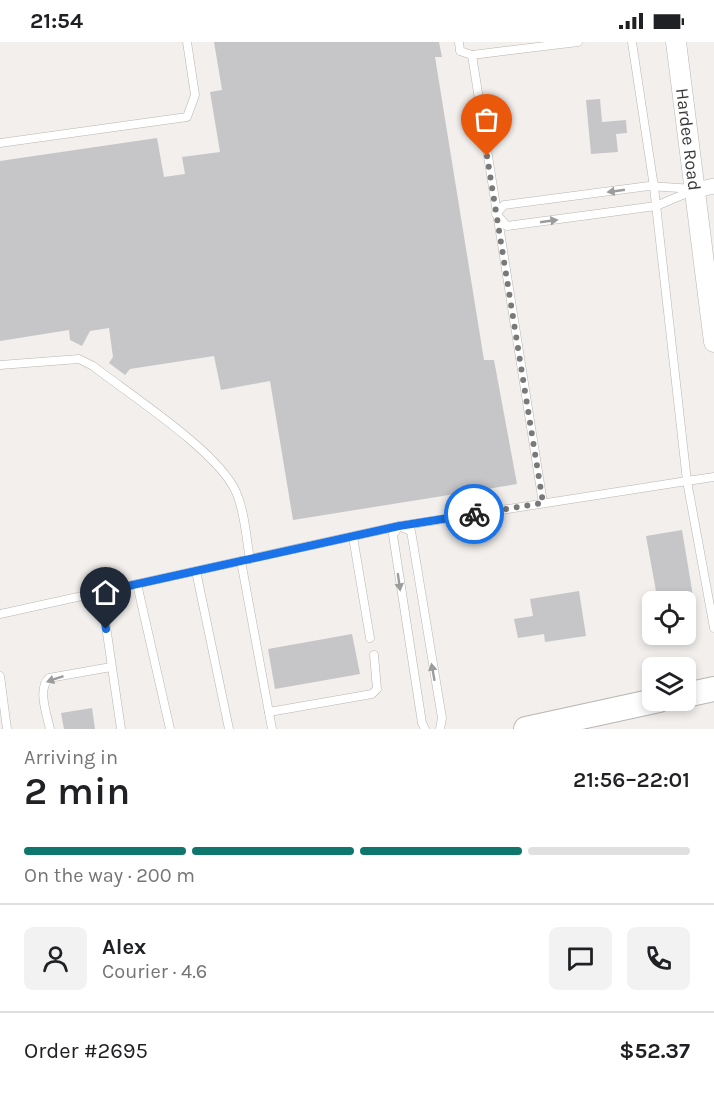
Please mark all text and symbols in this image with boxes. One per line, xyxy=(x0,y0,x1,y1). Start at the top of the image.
text: 21:54 xyxy=(30,8,83,34)
street label: Hardee Road xyxy=(671,87,706,192)
pin xyxy=(461,94,512,156)
icon: bag xyxy=(470,103,503,136)
one-way arrow xyxy=(607,186,626,195)
one-way arrow xyxy=(539,216,558,225)
courier xyxy=(444,484,504,544)
icon: bike xyxy=(458,498,491,531)
pin xyxy=(80,567,131,629)
one-way arrow xyxy=(395,573,404,592)
icon: home xyxy=(89,576,122,609)
map controls xyxy=(642,591,696,711)
button: locate xyxy=(642,591,696,645)
button: layers xyxy=(642,657,696,711)
one-way arrow xyxy=(428,662,437,681)
one-way arrow xyxy=(45,674,63,684)
text: Arriving in xyxy=(24,746,118,769)
text: 21:56–22:01 xyxy=(573,767,690,793)
text: 2 min xyxy=(24,768,130,814)
text: On the way · 200 m xyxy=(24,864,195,887)
button: person xyxy=(24,927,87,990)
button: chat xyxy=(549,927,612,990)
button: phone xyxy=(627,927,690,990)
text: Alex xyxy=(102,934,146,960)
text: Courier · 4.6 xyxy=(102,960,207,983)
text: Order #2695 xyxy=(24,1038,148,1064)
text: $52.37 xyxy=(619,1038,690,1064)

